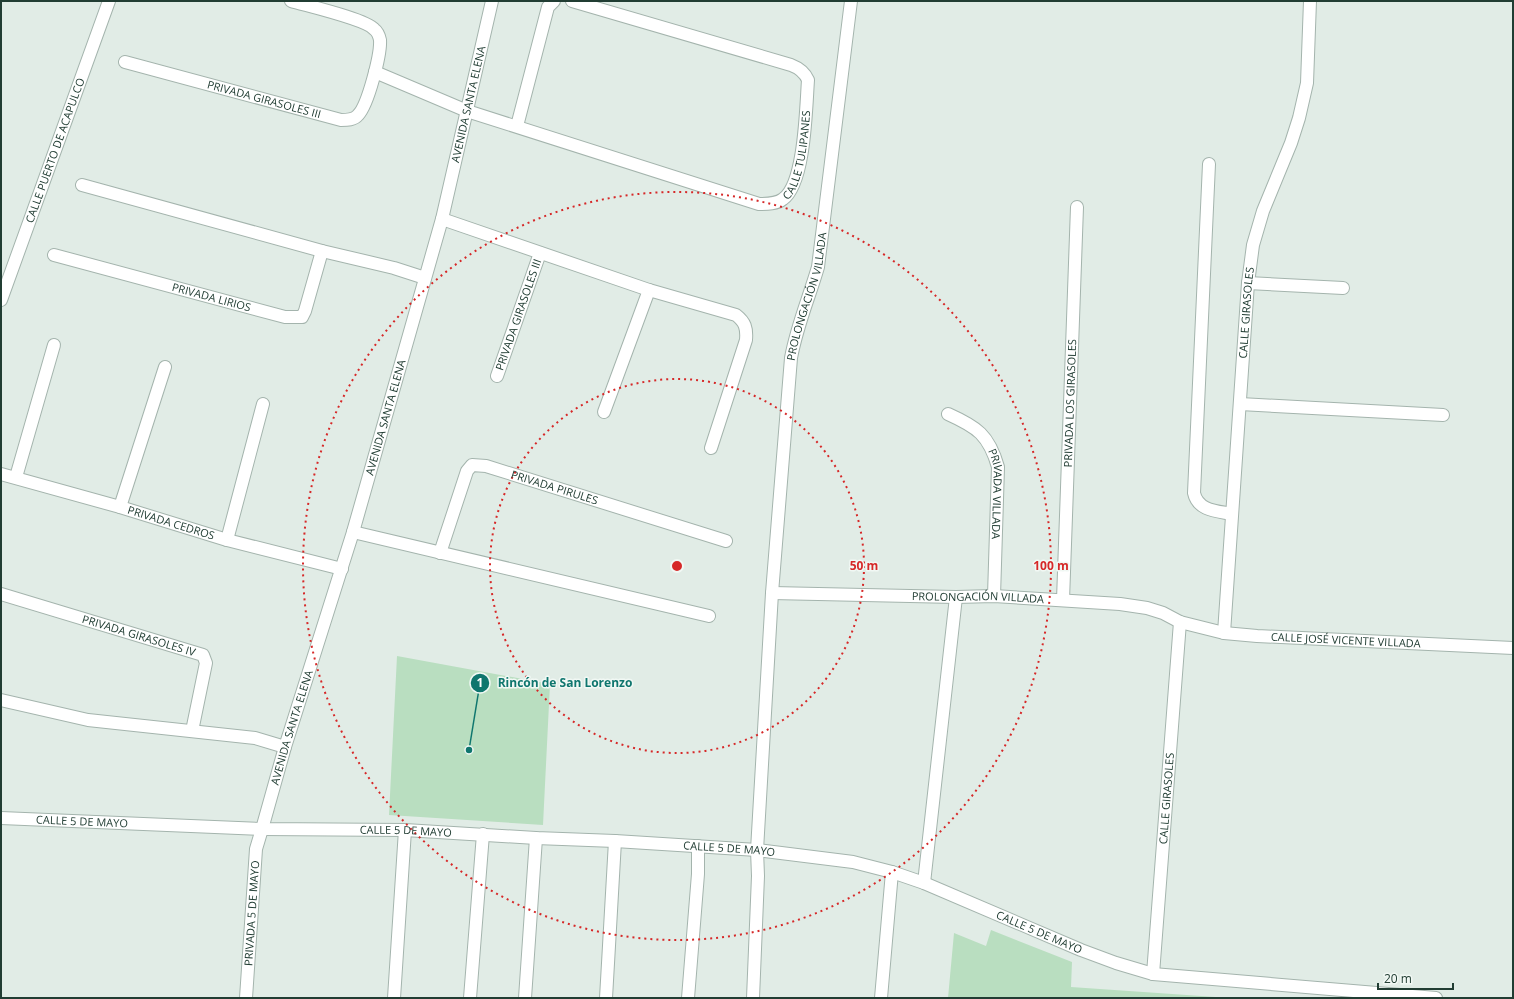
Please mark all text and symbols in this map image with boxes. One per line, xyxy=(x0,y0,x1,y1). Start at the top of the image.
street label: AVENIDA SANTA ELENA xyxy=(447,44,488,164)
street label: CALLE PUERTO DE ACAPULCO xyxy=(21,76,88,225)
street label: PRIVADA GIRASOLES III xyxy=(206,76,323,121)
street label: CALLE TULIPANES xyxy=(779,110,813,203)
street label: PROLONGACIÓN VILLADA xyxy=(783,231,829,362)
street label: PRIVADA GIRASOLES III xyxy=(492,257,544,372)
street label: CALLE GIRASOLES xyxy=(1235,266,1257,359)
street label: PRIVADA LIRIOS xyxy=(170,279,253,315)
street label: PRIVADA LOS GIRASOLES xyxy=(1060,339,1079,468)
street label: AVENIDA SANTA ELENA xyxy=(362,358,409,477)
street label: PRIVADA VILLADA xyxy=(985,446,1006,539)
street label: PRIVADA PIRULES xyxy=(509,466,600,508)
street label: PRIVADA CEDROS xyxy=(126,502,217,543)
text: 50 m xyxy=(850,557,878,574)
text: 100 m xyxy=(1033,557,1069,574)
centre of rings xyxy=(670,559,684,573)
street label: PROLONGACIÓN VILLADA xyxy=(912,588,1045,606)
street label: PRIVADA GIRASOLES IV xyxy=(80,611,198,659)
street label: CALLE JOSÉ VICENTE VILLADA xyxy=(1271,629,1421,651)
street label: AVENIDA SANTA ELENA xyxy=(267,668,316,786)
callout: Rincón de San Lorenzo xyxy=(470,671,641,695)
text: 1 xyxy=(477,674,483,691)
text: Rincón de San Lorenzo xyxy=(498,674,632,691)
street label: CALLE GIRASOLES xyxy=(1155,752,1177,845)
street label: CALLE 5 DE MAYO xyxy=(36,811,128,830)
street label: CALLE 5 DE MAYO xyxy=(360,822,452,840)
street label: CALLE 5 DE MAYO xyxy=(683,837,776,859)
street label: PRIVADA 5 DE MAYO xyxy=(240,860,262,966)
street label: CALLE 5 DE MAYO xyxy=(994,907,1085,957)
scale bar xyxy=(1378,965,1453,991)
text: 20 m xyxy=(1384,970,1412,987)

